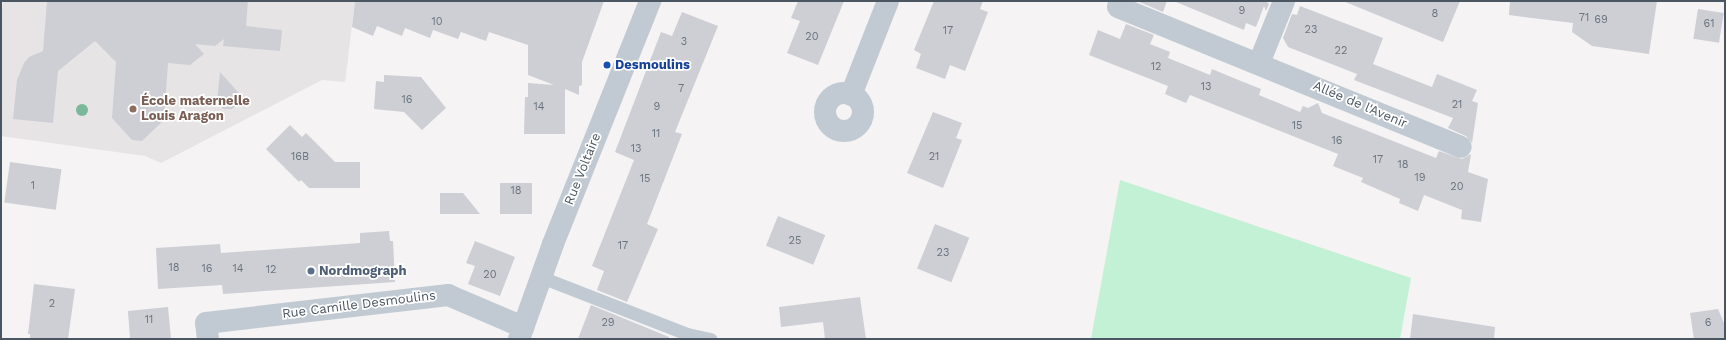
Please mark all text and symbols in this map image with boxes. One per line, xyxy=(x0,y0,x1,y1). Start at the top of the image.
house number: 9 xyxy=(1239,4,1245,18)
house number: 8 xyxy=(1432,7,1438,21)
house number: 71 xyxy=(1579,11,1589,25)
house number: 69 xyxy=(1594,13,1608,27)
house number: 10 xyxy=(431,15,443,29)
house number: 61 xyxy=(1704,17,1714,31)
house number: 23 xyxy=(1305,23,1317,37)
house number: 17 xyxy=(943,24,953,38)
house number: 20 xyxy=(805,30,819,44)
house number: 3 xyxy=(681,35,687,49)
house number: 22 xyxy=(1335,44,1347,58)
place label: Desmoulins xyxy=(615,57,690,73)
marker: Desmoulins xyxy=(602,60,612,70)
house number: 12 xyxy=(1151,60,1161,74)
street label: Allée de l'Avenir xyxy=(1311,78,1409,132)
house number: 13 xyxy=(1201,80,1211,94)
house number: 7 xyxy=(678,82,684,96)
house number: 16 xyxy=(402,93,412,107)
place label: École maternelle Louis Aragon xyxy=(141,94,250,125)
house number: 21 xyxy=(1452,98,1462,112)
house number: 14 xyxy=(533,100,545,114)
house number: 9 xyxy=(654,100,660,114)
marker: École maternelle Louis Aragon xyxy=(128,104,138,114)
house number: 15 xyxy=(1292,119,1302,133)
house number: 11 xyxy=(652,127,660,141)
street label: Rue Voltaire xyxy=(561,131,605,207)
house number: 16 xyxy=(1332,134,1342,148)
house number: 13 xyxy=(631,142,641,156)
house number: 16B xyxy=(291,150,309,164)
house number: 21 xyxy=(929,150,939,164)
house number: 17 xyxy=(1373,153,1383,167)
house number: 18 xyxy=(1397,158,1409,172)
house number: 19 xyxy=(1414,171,1426,185)
house number: 15 xyxy=(640,172,650,186)
house number: 1 xyxy=(31,179,35,193)
house number: 20 xyxy=(1450,180,1464,194)
house number: 18 xyxy=(510,184,522,198)
house number: 25 xyxy=(789,234,801,248)
house number: 17 xyxy=(618,239,628,253)
house number: 23 xyxy=(937,246,949,260)
house number: 18 xyxy=(168,261,180,275)
house number: 16 xyxy=(202,262,212,276)
house number: 14 xyxy=(232,262,244,276)
house number: 12 xyxy=(266,263,276,277)
place label: Nordmograph xyxy=(319,263,407,279)
marker: Nordmograph xyxy=(306,266,316,276)
house number: 20 xyxy=(483,268,497,282)
street label: Rue Camille Desmoulins xyxy=(281,288,437,322)
house number: 2 xyxy=(49,297,55,311)
house number: 11 xyxy=(145,313,153,327)
house number: 29 xyxy=(601,316,615,330)
house number: 6 xyxy=(1705,316,1711,330)

